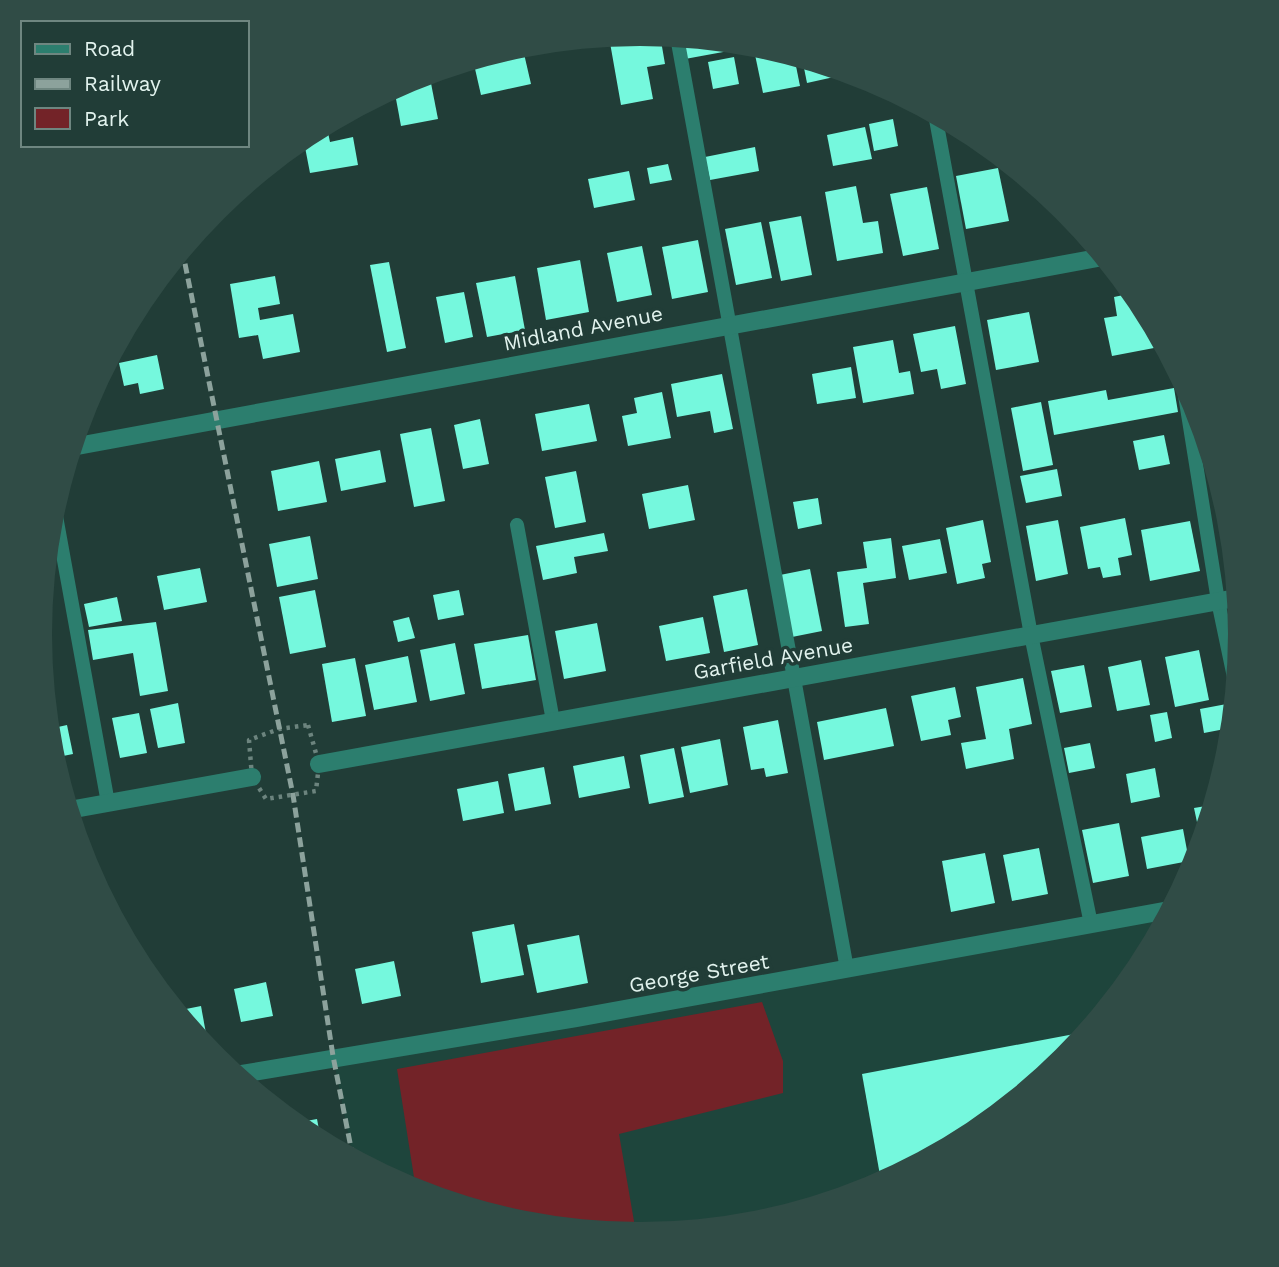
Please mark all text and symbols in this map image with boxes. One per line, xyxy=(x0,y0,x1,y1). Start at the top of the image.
legend xyxy=(21,21,248,147)
text: Road xyxy=(84,36,135,61)
text: Railway xyxy=(84,71,161,96)
text: Park xyxy=(84,106,129,131)
street label: Midland Avenue xyxy=(501,300,665,356)
street label: Garfield Avenue xyxy=(691,632,855,684)
street label: George Street xyxy=(627,948,771,998)

